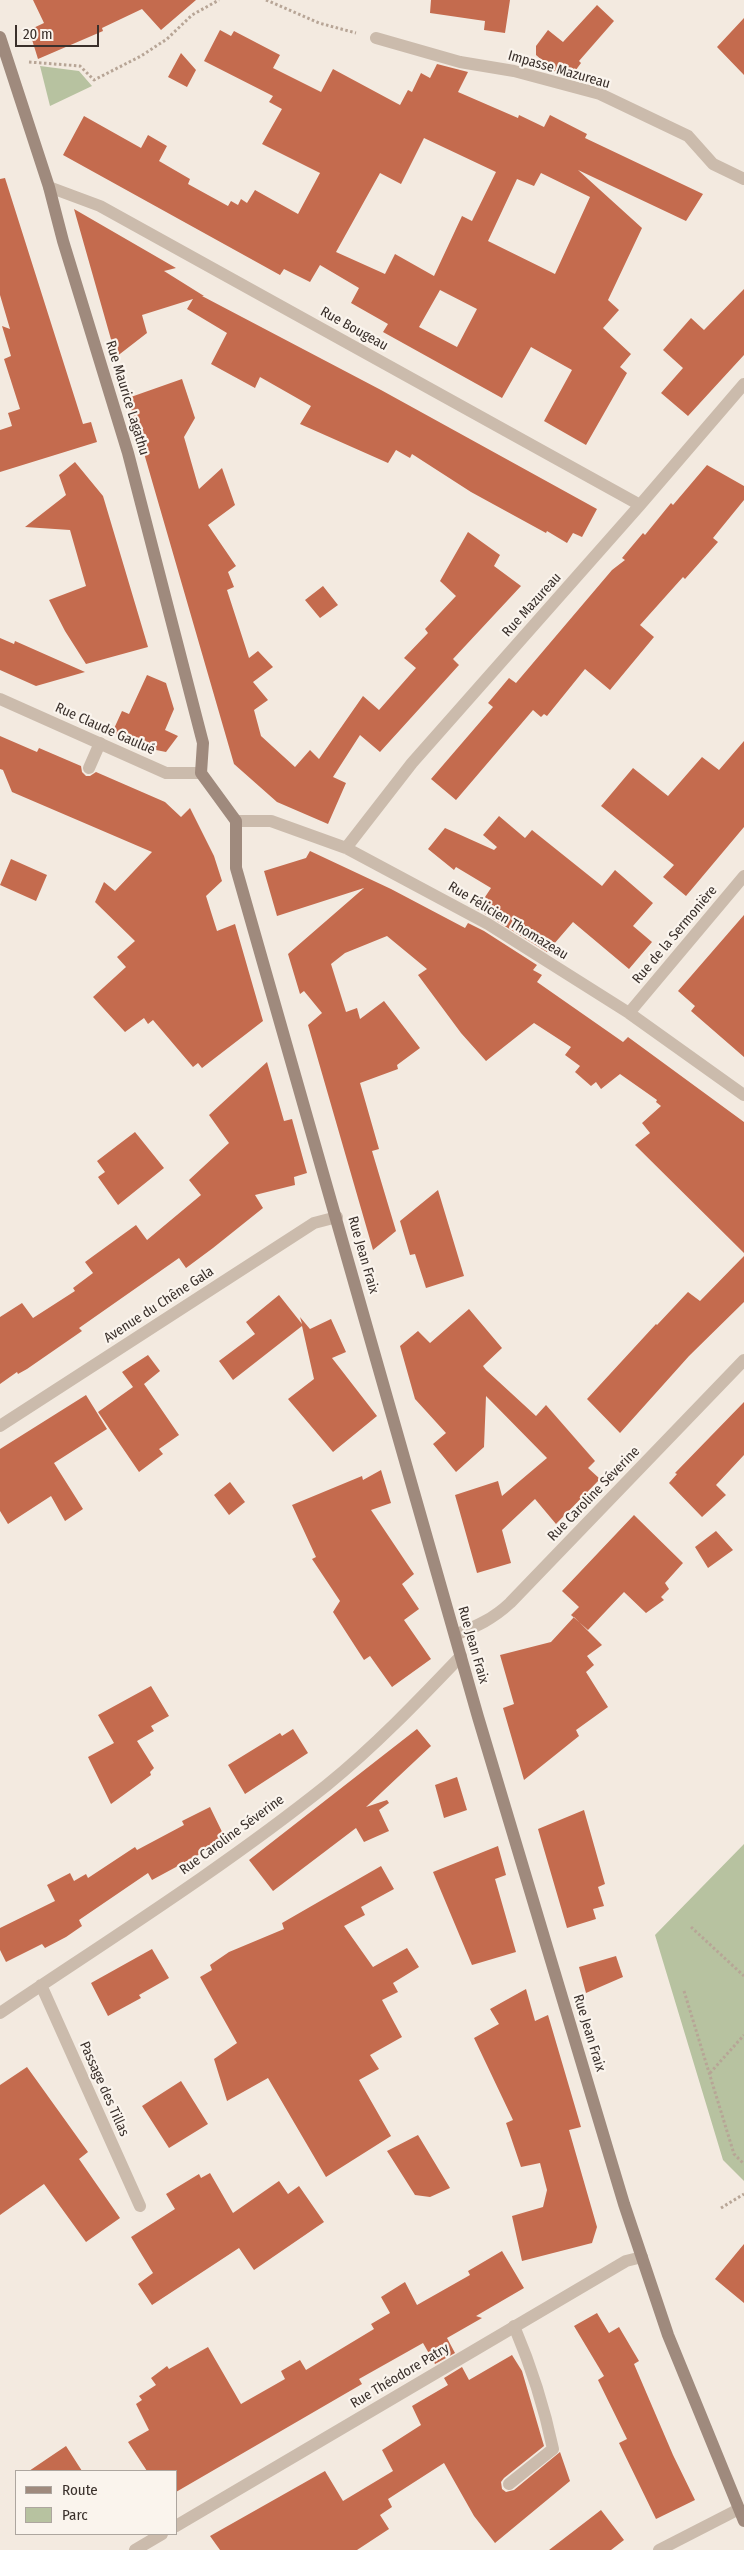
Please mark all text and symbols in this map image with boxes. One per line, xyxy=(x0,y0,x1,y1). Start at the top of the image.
scale bar xyxy=(18,15,101,47)
text: 20 m xyxy=(23,25,53,43)
street label: Impasse Mazureau xyxy=(506,47,612,93)
street label: Rue Bougeau xyxy=(317,304,391,354)
street label: Rue Maurice Lagathu xyxy=(102,339,152,457)
street label: Rue Mazureau xyxy=(499,570,565,640)
street label: Rue Claude Gaulué xyxy=(52,699,158,759)
street label: Rue Félicien Thomazeau xyxy=(445,878,571,964)
street label: Rue de la Sermonière xyxy=(629,883,721,987)
street label: Rue Jean Fraix xyxy=(344,1214,382,1296)
street label: Avenue du Chêne Gala xyxy=(101,1263,217,1347)
street label: Rue Caroline Séverine xyxy=(544,1443,644,1545)
street label: Rue Jean Fraix xyxy=(454,1604,492,1686)
street label: Rue Caroline Séverine xyxy=(176,1791,288,1879)
street label: Rue Jean Fraix xyxy=(569,1992,609,2074)
street label: Passage des Tillas xyxy=(76,2039,132,2139)
street label: Rue Théodore Patry xyxy=(348,2340,452,2412)
legend xyxy=(15,2470,178,2535)
text: Route xyxy=(62,2481,98,2499)
text: Parc xyxy=(62,2506,88,2524)

